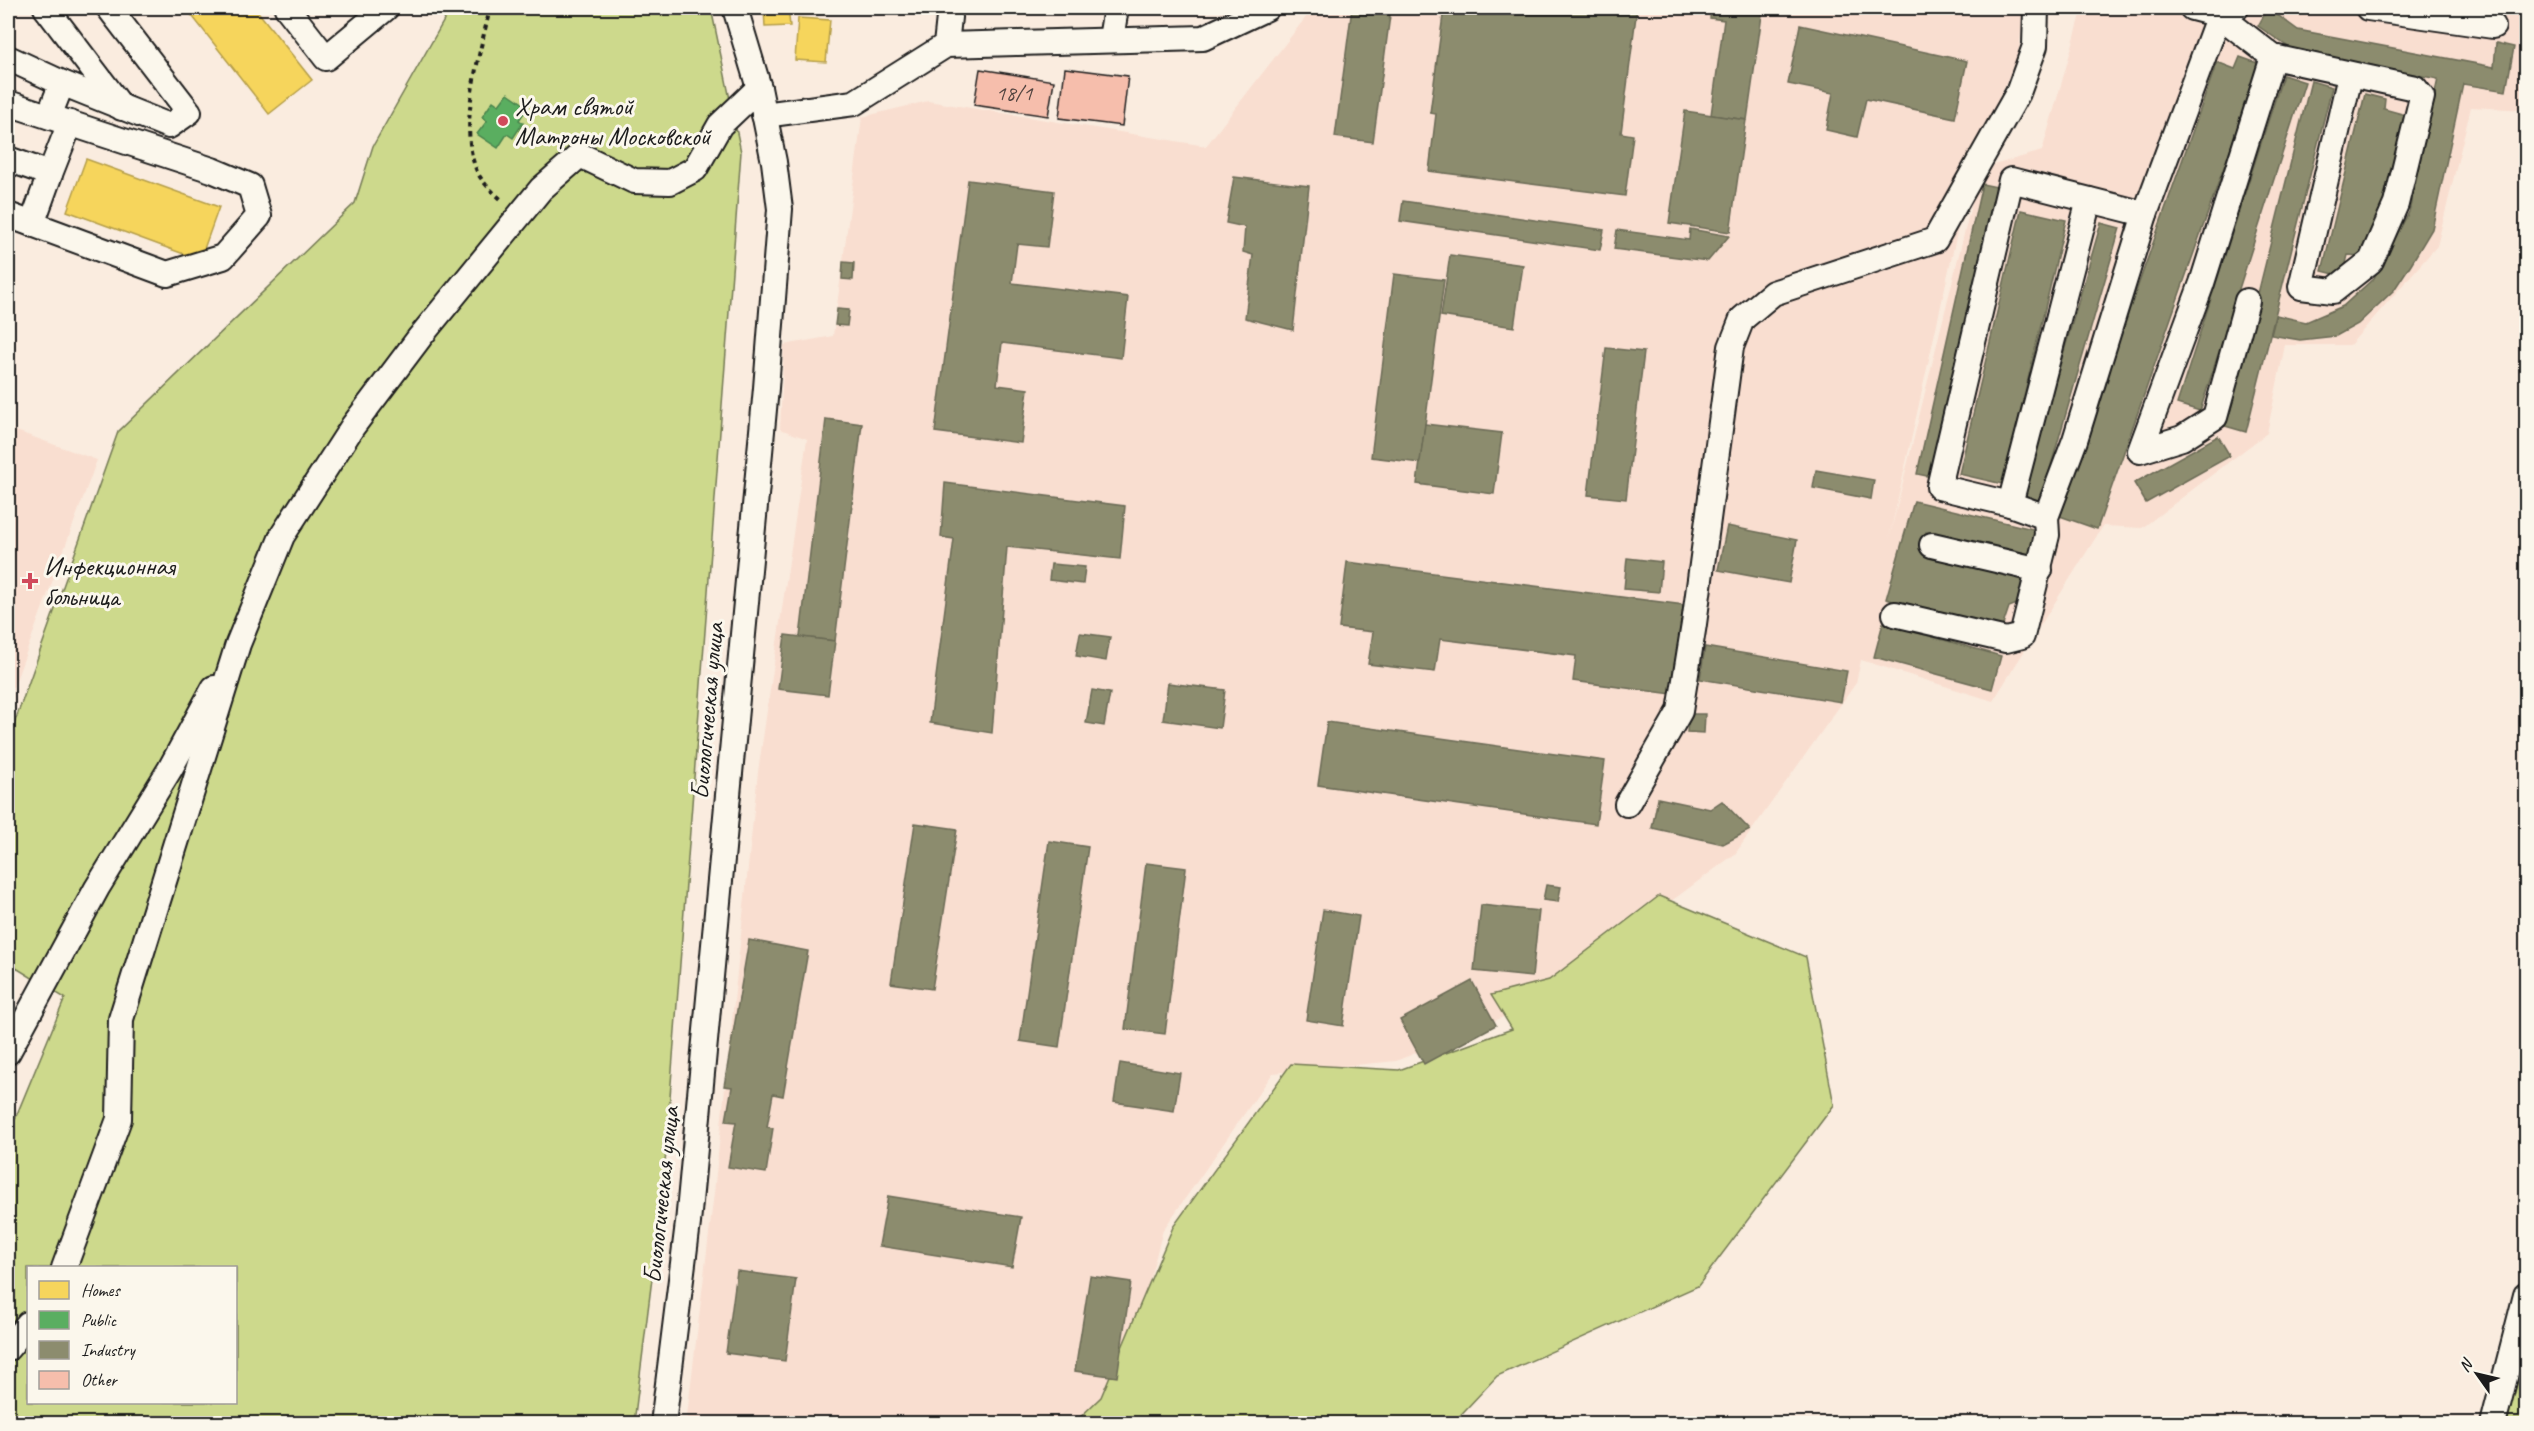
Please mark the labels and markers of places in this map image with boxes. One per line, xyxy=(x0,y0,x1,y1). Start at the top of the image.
place label: Храм святой Матроны Московской xyxy=(515,90,713,153)
marker: Храм святой Матроны Московской xyxy=(496,114,510,128)
place label: Инфекционная больница xyxy=(44,550,177,613)
marker: Инфекционная больница xyxy=(21,572,39,590)

